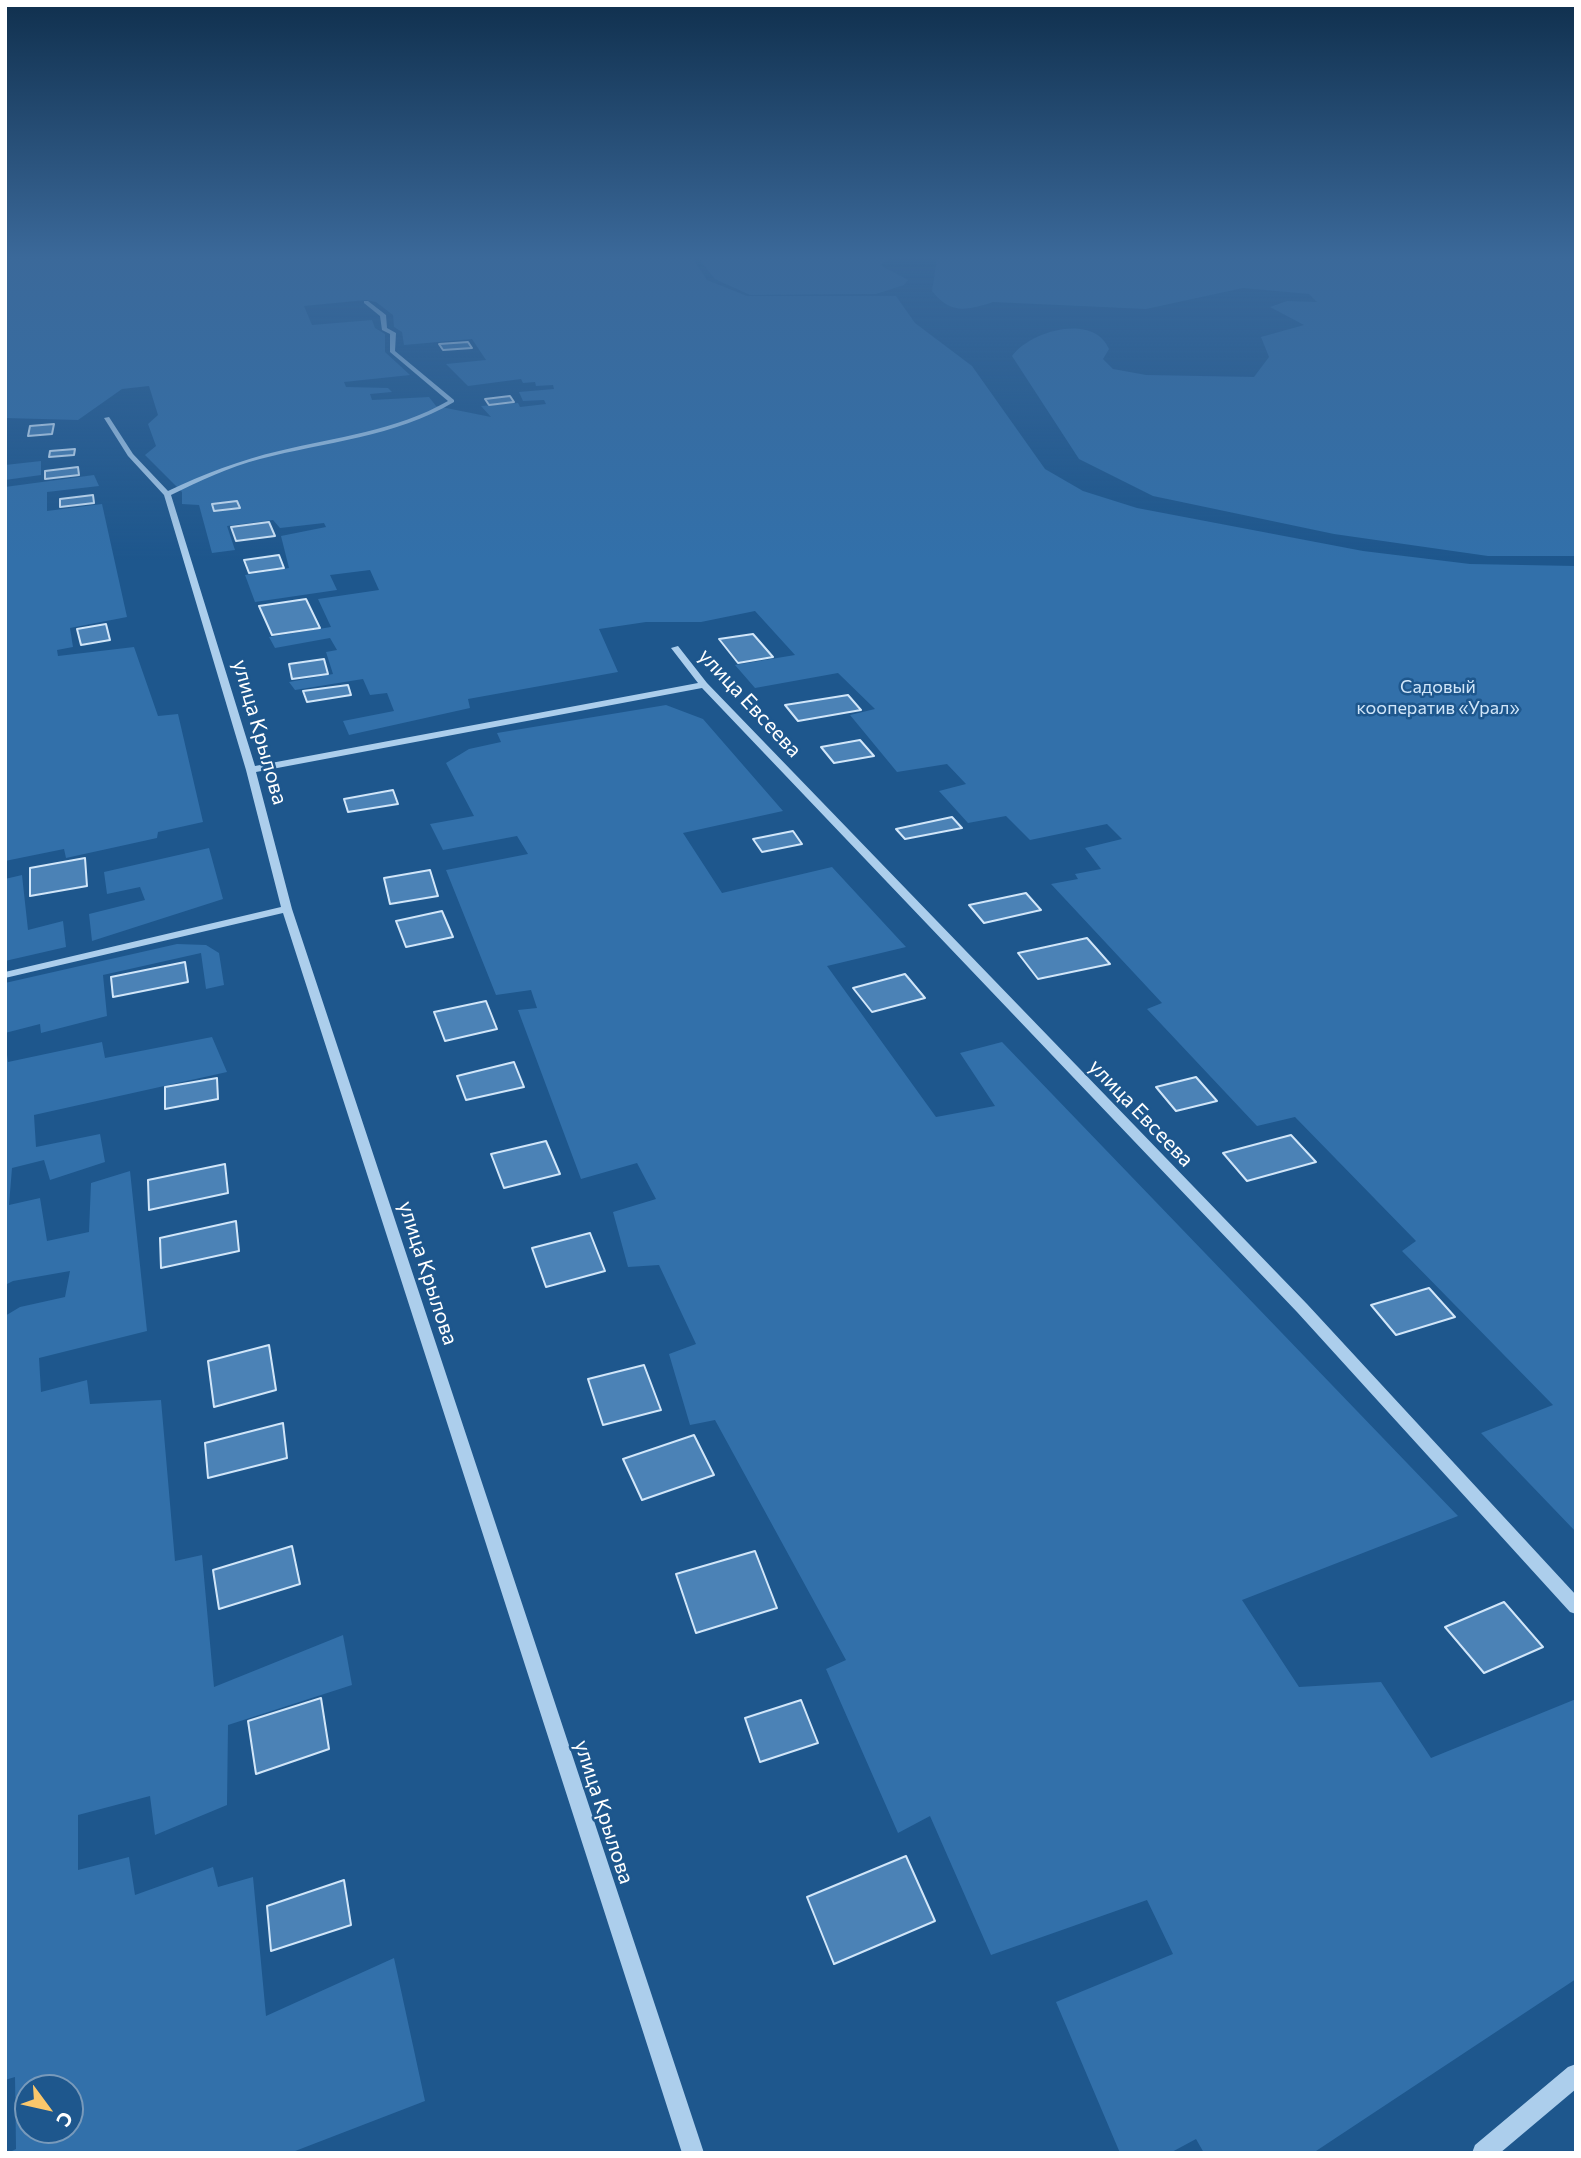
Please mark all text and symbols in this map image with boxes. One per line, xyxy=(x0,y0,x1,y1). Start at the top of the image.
street label: улица Евсеева xyxy=(693,643,807,763)
street label: улица Крылова xyxy=(227,657,293,807)
park label: Садовый кооператив «Урал» xyxy=(1356,676,1520,718)
street label: улица Евсеева xyxy=(1083,1054,1199,1172)
street label: улица Крылова xyxy=(393,1198,463,1348)
street label: улица Крылова xyxy=(569,1737,639,1887)
north arrow xyxy=(14,2074,84,2144)
text: С xyxy=(52,2108,79,2131)

